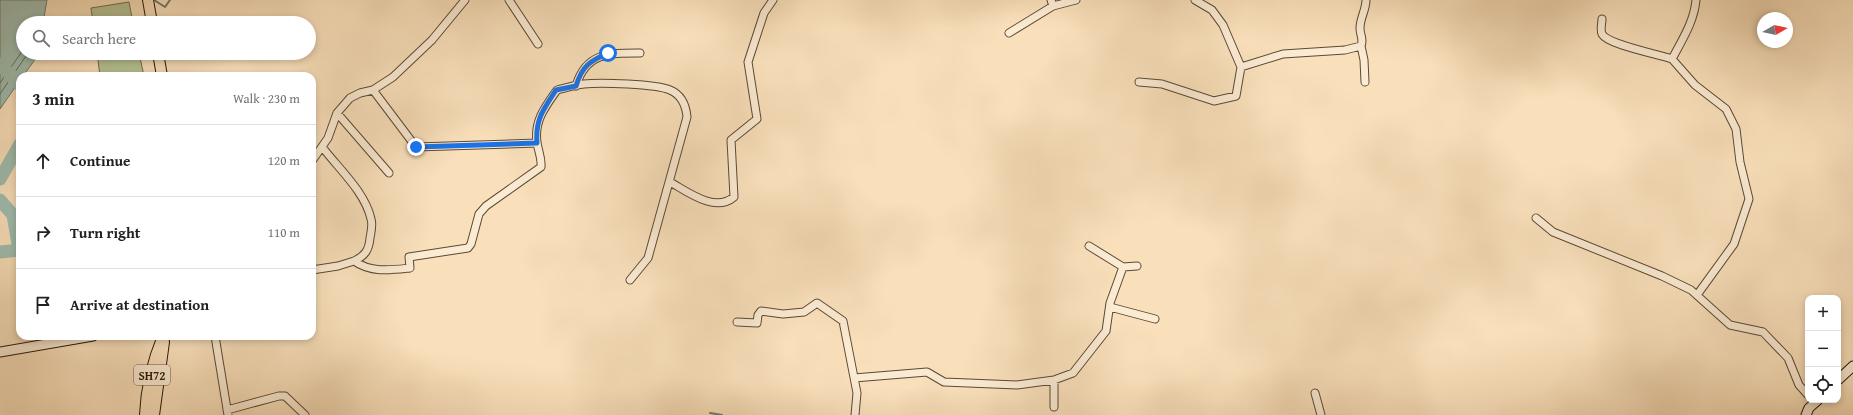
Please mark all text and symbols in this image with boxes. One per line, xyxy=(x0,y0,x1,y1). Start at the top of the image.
north arrow xyxy=(1757,12,1793,48)
search box xyxy=(16,16,316,60)
icon: search xyxy=(30,27,52,49)
text: Search here xyxy=(62,28,136,49)
route start xyxy=(599,44,617,62)
text: 3 min xyxy=(32,86,74,111)
text: Walk · 230 m xyxy=(233,89,300,108)
route end xyxy=(407,138,425,156)
icon: ahead xyxy=(32,150,54,172)
text: Continue xyxy=(70,150,131,171)
text: 120 m xyxy=(268,151,300,170)
icon: right xyxy=(32,222,54,244)
text: Turn right xyxy=(70,222,141,243)
text: 110 m xyxy=(268,223,300,242)
icon: arrive xyxy=(32,294,54,316)
text: Arrive at destination xyxy=(70,294,209,315)
map controls xyxy=(1805,295,1841,403)
button: + xyxy=(1805,295,1841,331)
button: − xyxy=(1805,331,1841,367)
road number: SH72 xyxy=(134,365,170,385)
button: locate xyxy=(1805,367,1841,403)

